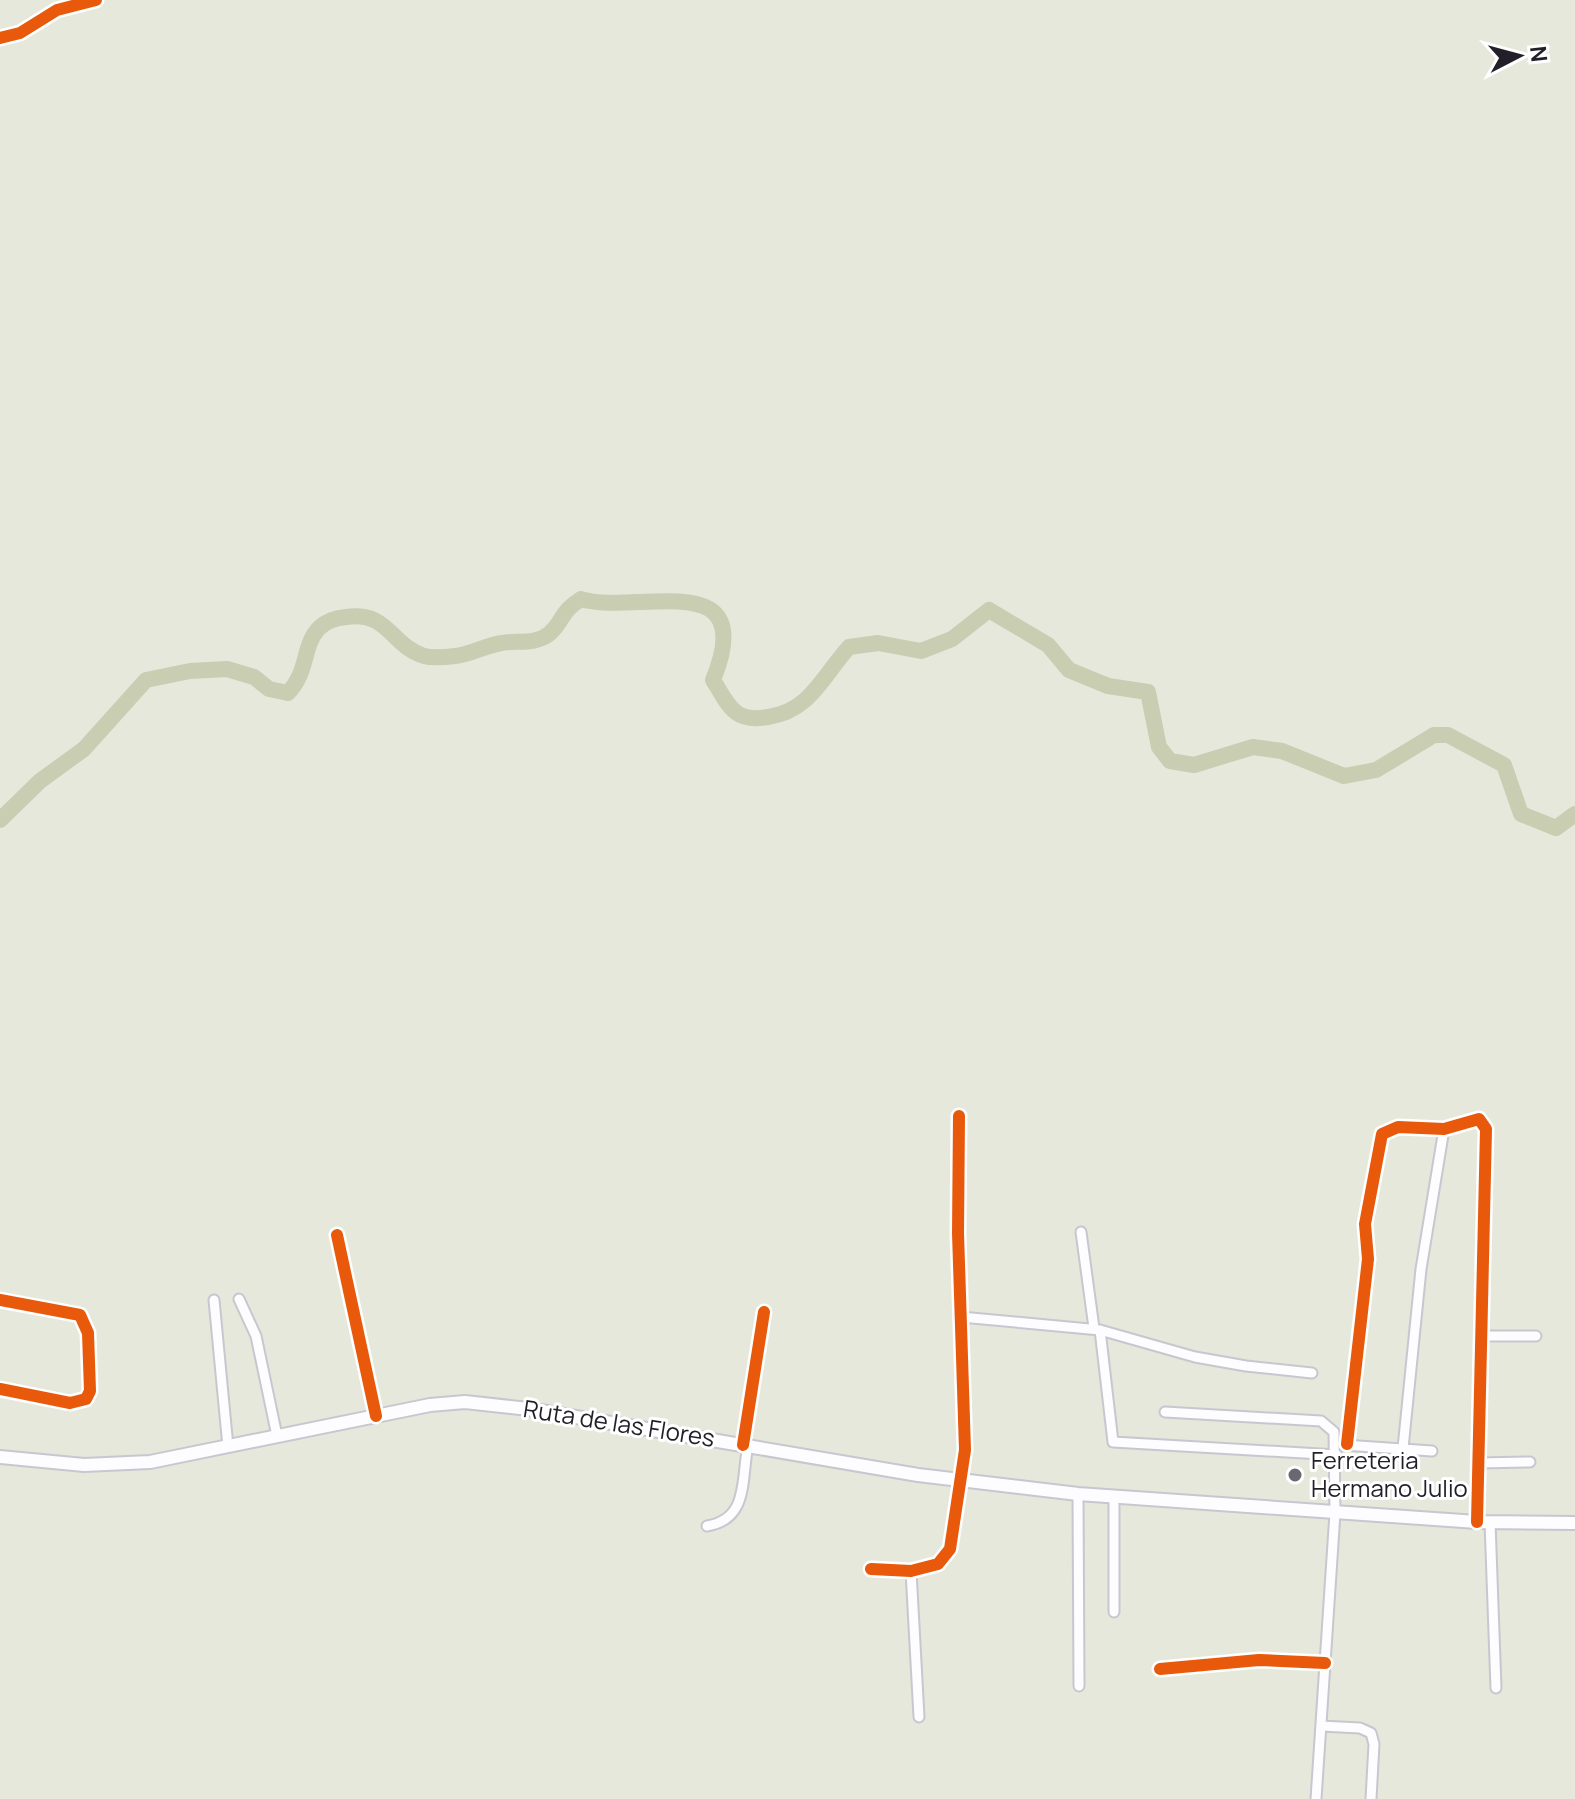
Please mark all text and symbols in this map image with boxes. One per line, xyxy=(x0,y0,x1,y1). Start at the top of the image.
north arrow xyxy=(1479,16,1559,96)
text: N xyxy=(1523,44,1555,63)
street label: Ruta de las Flores xyxy=(521,1391,717,1454)
place label: Ferreteria Hermano Julio xyxy=(1311,1443,1468,1504)
marker: Ferreteria Hermano Julio xyxy=(1286,1466,1304,1484)

